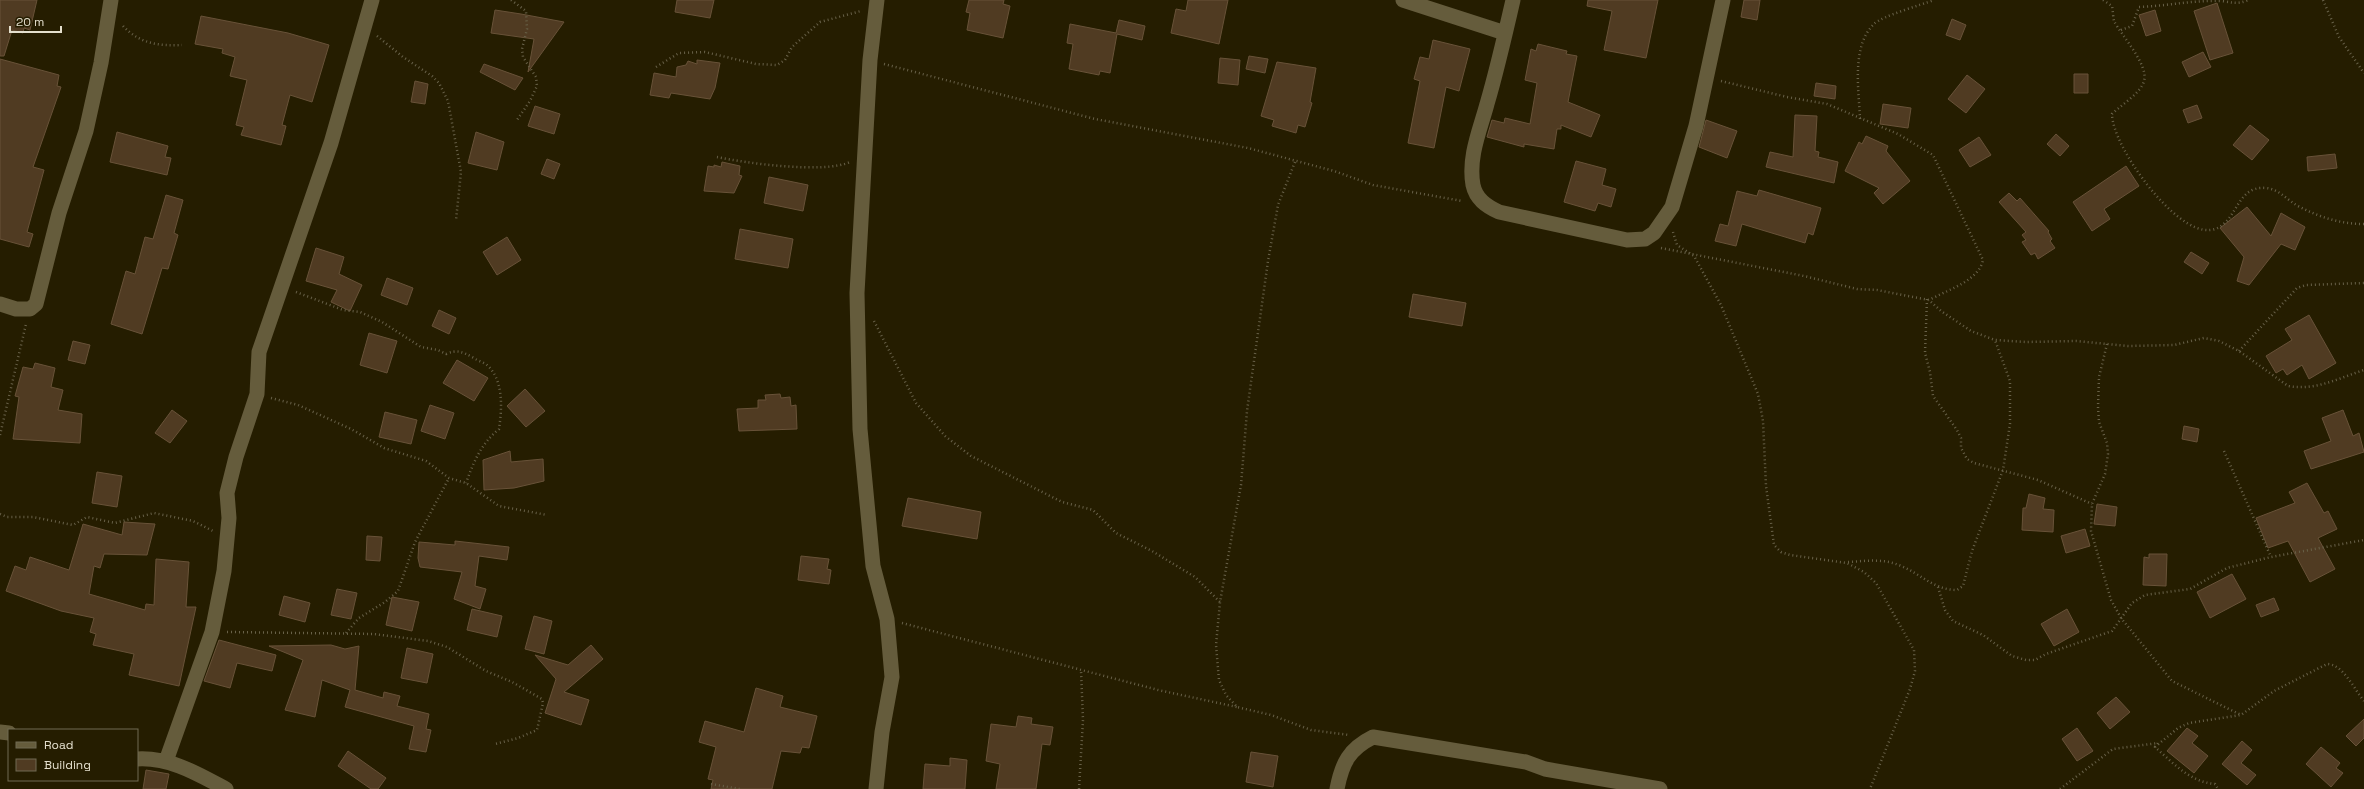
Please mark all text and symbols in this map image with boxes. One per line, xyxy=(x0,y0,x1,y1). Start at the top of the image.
scale bar xyxy=(10,8,61,34)
text: 20 m xyxy=(16,14,44,30)
legend xyxy=(8,729,138,781)
text: Road xyxy=(44,737,73,753)
text: Building xyxy=(44,757,91,773)

